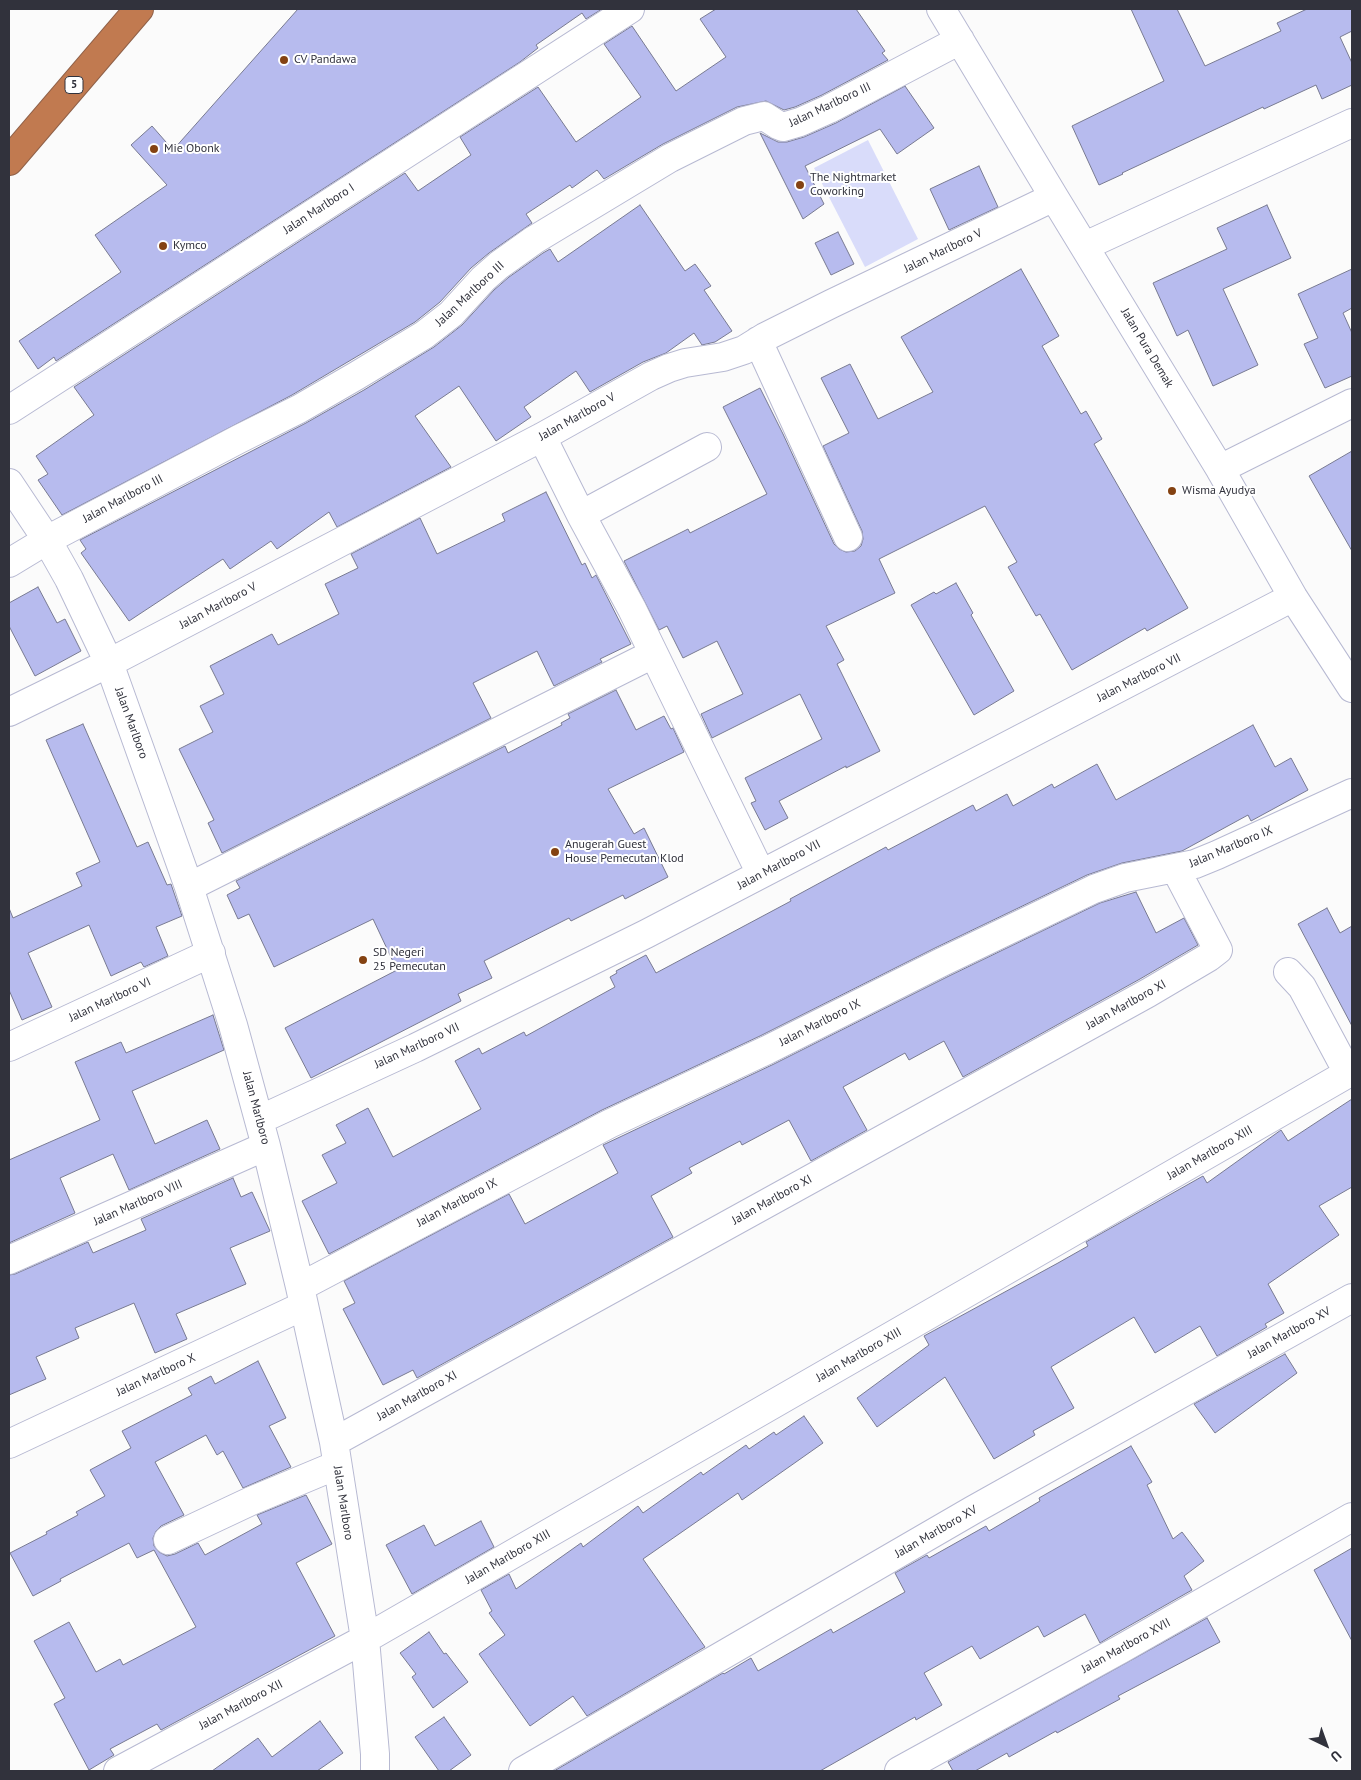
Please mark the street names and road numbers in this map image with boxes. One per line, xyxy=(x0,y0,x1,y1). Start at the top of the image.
road number: 5 xyxy=(65,76,83,94)
street label: Jalan Marlboro III xyxy=(787,80,873,130)
street label: Jalan Marlboro I xyxy=(281,181,357,237)
street label: Jalan Marlboro V xyxy=(902,226,984,276)
street label: Jalan Marlboro III xyxy=(433,258,507,330)
street label: Jalan Pura Demak xyxy=(1118,306,1176,390)
street label: Jalan Marlboro V xyxy=(536,390,618,444)
street label: Jalan Marlboro III xyxy=(80,472,166,526)
street label: Jalan Marlboro V xyxy=(177,580,259,632)
street label: Jalan Marlboro VII xyxy=(1095,651,1183,705)
street label: Jalan Marlboro xyxy=(111,685,151,761)
street label: Jalan Marlboro IX xyxy=(1187,823,1275,871)
street label: Jalan Marlboro VII xyxy=(735,837,823,893)
street label: Jalan Marlboro VI xyxy=(67,975,153,1025)
street label: Jalan Marlboro XI xyxy=(1083,977,1169,1033)
street label: Jalan Marlboro IX xyxy=(777,996,863,1050)
street label: Jalan Marlboro VII xyxy=(372,1020,462,1072)
street label: Jalan Marlboro xyxy=(239,1070,273,1146)
street label: Jalan Marlboro XIII xyxy=(1165,1123,1255,1183)
street label: Jalan Marlboro XI xyxy=(729,1172,815,1228)
street label: Jalan Marlboro IX xyxy=(414,1176,500,1230)
street label: Jalan Marlboro VIII xyxy=(91,1177,185,1229)
street label: Jalan Marlboro XV xyxy=(1245,1304,1333,1362)
street label: Jalan Marlboro XIII xyxy=(814,1325,904,1385)
street label: Jalan Marlboro X xyxy=(114,1350,198,1400)
street label: Jalan Marlboro XI xyxy=(374,1368,460,1424)
street label: Jalan Marlboro xyxy=(330,1465,356,1541)
street label: Jalan Marlboro XV xyxy=(892,1503,980,1561)
street label: Jalan Marlboro XIII xyxy=(463,1527,553,1587)
street label: Jalan Marlboro XVII xyxy=(1079,1616,1173,1676)
street label: Jalan Marlboro XII xyxy=(197,1677,285,1733)

